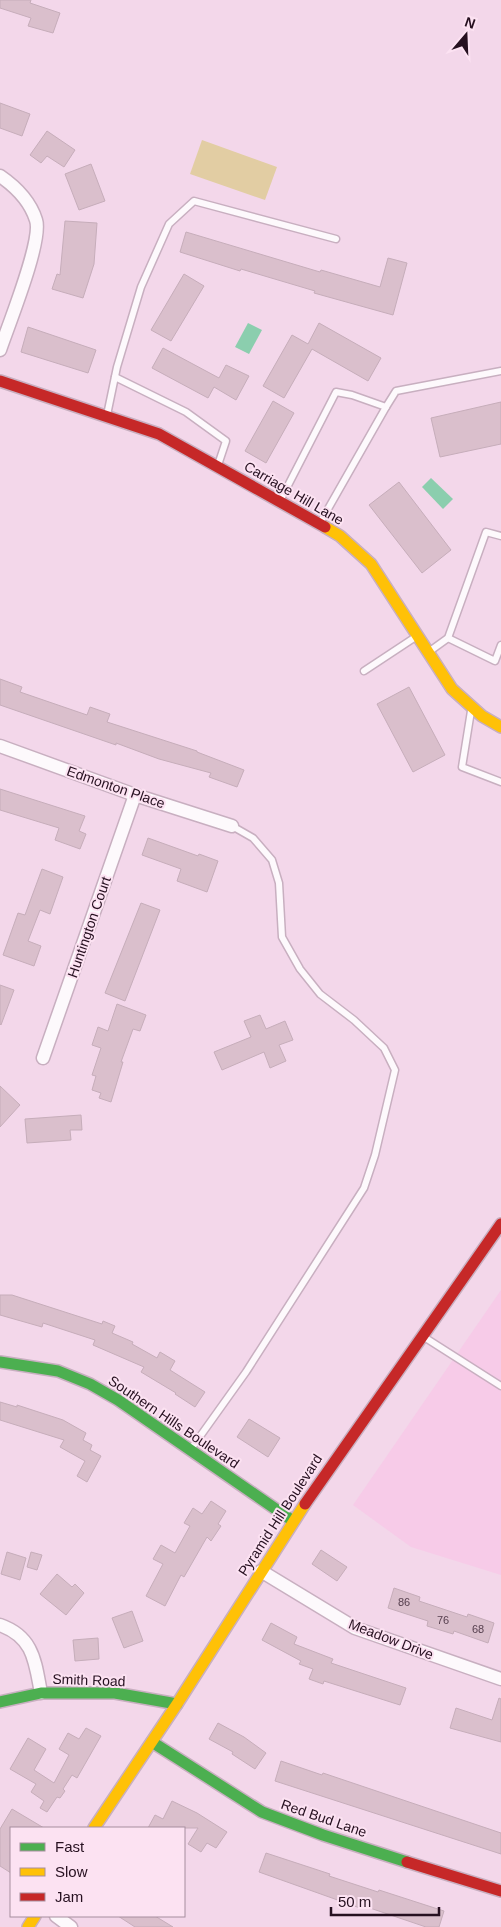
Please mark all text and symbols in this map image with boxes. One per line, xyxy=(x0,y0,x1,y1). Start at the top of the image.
north arrow xyxy=(441,10,491,60)
text: N xyxy=(463,13,478,32)
street label: Carriage Hill Lane xyxy=(241,458,347,528)
street label: Edmonton Place xyxy=(65,763,167,811)
street label: Huntington Court xyxy=(64,874,114,980)
street label: Southern Hills Boulevard xyxy=(106,1372,242,1472)
street label: Pyramid Hill Boulevard xyxy=(235,1451,325,1579)
house number: 86 xyxy=(398,1596,410,1608)
house number: 76 xyxy=(437,1614,449,1626)
street label: Meadow Drive xyxy=(346,1615,436,1663)
house number: 68 xyxy=(472,1623,484,1635)
street label: Smith Road xyxy=(52,1671,126,1689)
street label: Red Bud Lane xyxy=(279,1796,369,1840)
legend xyxy=(10,1827,185,1917)
text: Fast xyxy=(55,1838,85,1855)
text: Slow xyxy=(55,1863,88,1880)
scale bar xyxy=(331,1884,438,1916)
text: Jam xyxy=(55,1888,83,1905)
text: 50 m xyxy=(338,1893,371,1910)

